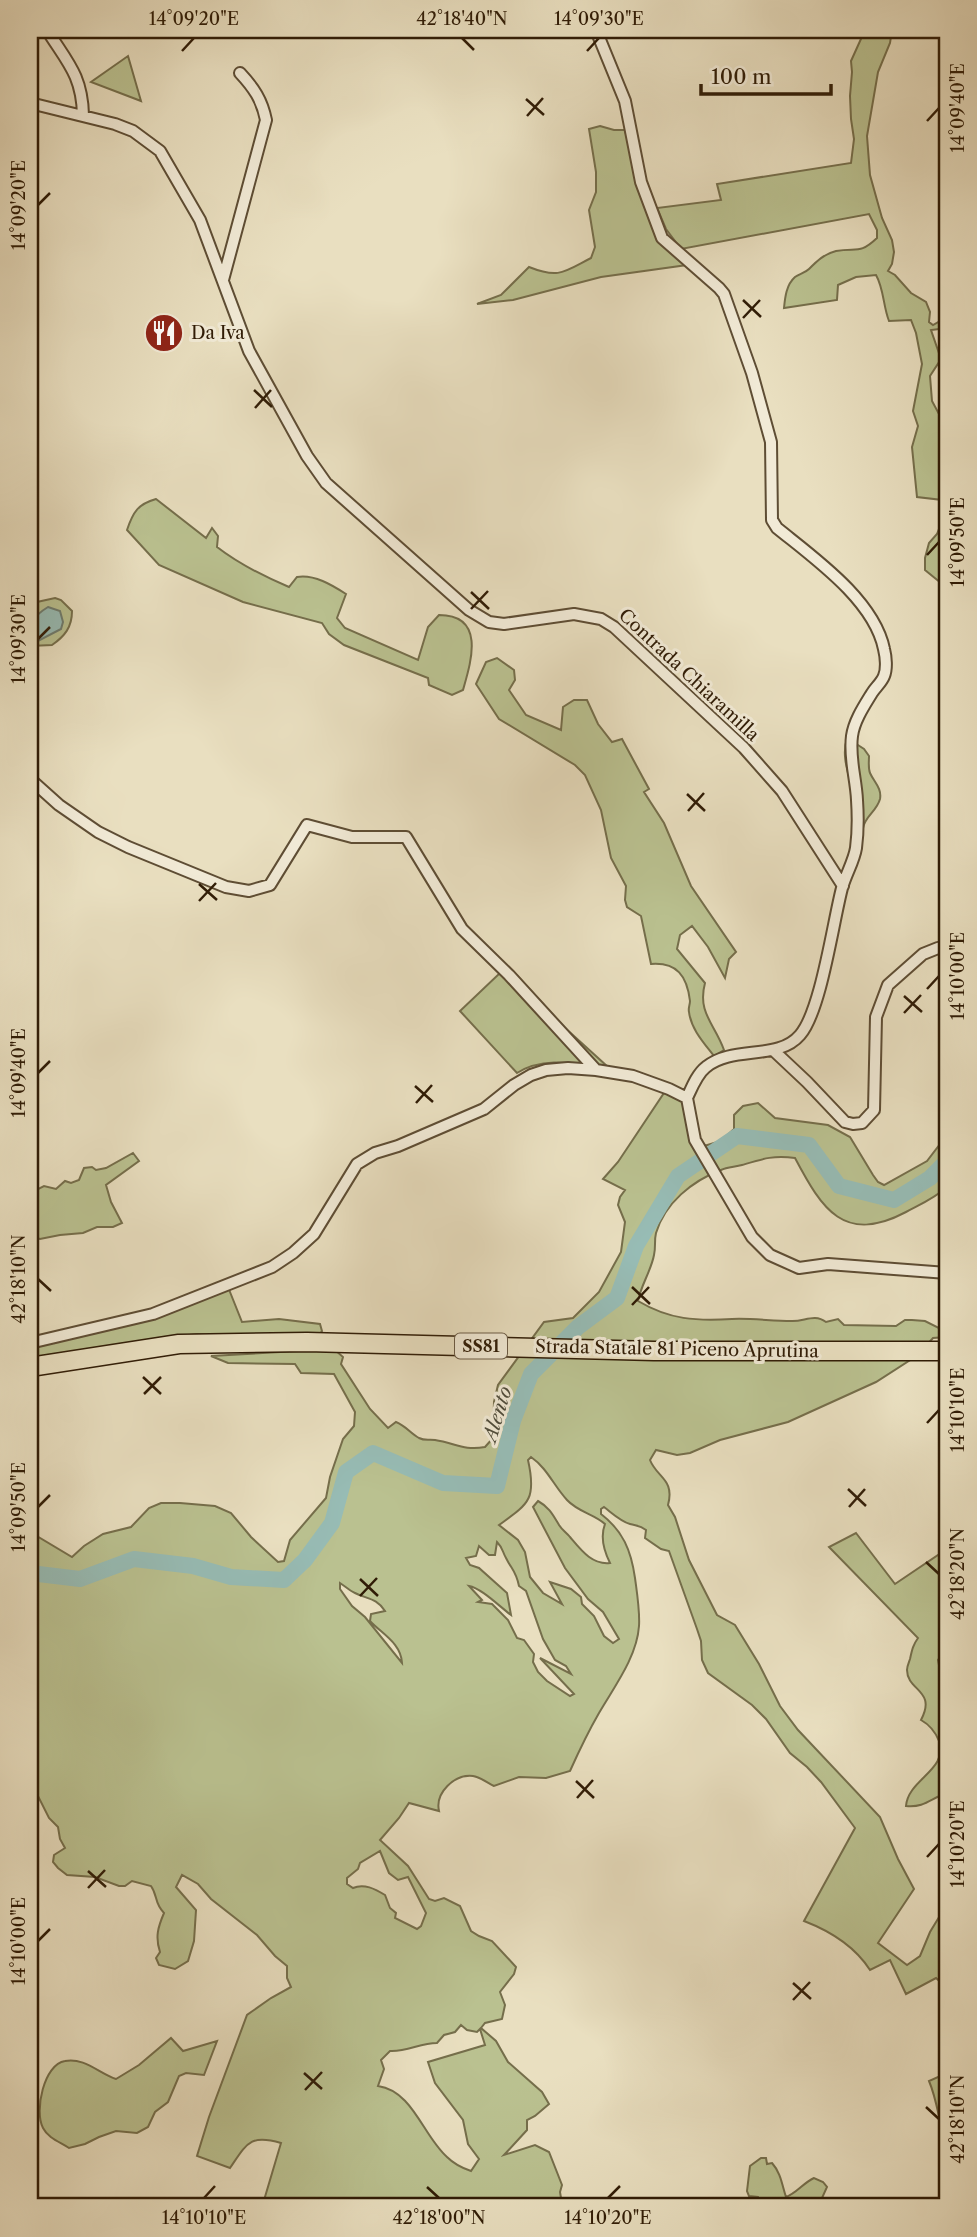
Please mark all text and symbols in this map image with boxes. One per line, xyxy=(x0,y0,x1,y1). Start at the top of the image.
text: 14°09'20"E xyxy=(149,8,239,30)
text: 42°18'40"N xyxy=(416,8,508,30)
text: 14°09'30"E xyxy=(554,8,644,30)
scale bar xyxy=(701,52,830,96)
text: 14°09'40"E xyxy=(947,63,969,153)
text: 100 m xyxy=(711,64,772,89)
text: 14°09'20"E xyxy=(8,160,30,250)
restaurant icon: Da Iva xyxy=(143,312,185,354)
place label: Da Iva xyxy=(191,322,245,344)
text: 14°09'50"E xyxy=(947,497,969,587)
text: 14°09'30"E xyxy=(8,594,30,684)
street label: Contrada Chiaramilla xyxy=(614,604,764,746)
text: 14°10'00"E xyxy=(947,932,969,1020)
text: 14°09'40"E xyxy=(8,1028,30,1118)
text: 42°18'10"N xyxy=(8,1234,30,1324)
road number: SS81 xyxy=(455,1334,507,1358)
street label: Strada Statale 81 Piceno Aprutina xyxy=(535,1336,820,1362)
text: 14°10'10"E xyxy=(947,1368,969,1452)
water label: Alento xyxy=(477,1384,517,1447)
text: 14°09'50"E xyxy=(8,1462,30,1552)
text: 42°18'20"N xyxy=(947,1528,969,1620)
text: 14°10'20"E xyxy=(947,1800,969,1888)
text: 14°10'00"E xyxy=(8,1897,30,1985)
text: 42°18'10"N xyxy=(947,2074,969,2164)
text: 14°10'10"E xyxy=(162,2207,246,2229)
text: 42°18'00"N xyxy=(392,2207,486,2229)
text: 14°10'20"E xyxy=(564,2207,652,2229)

